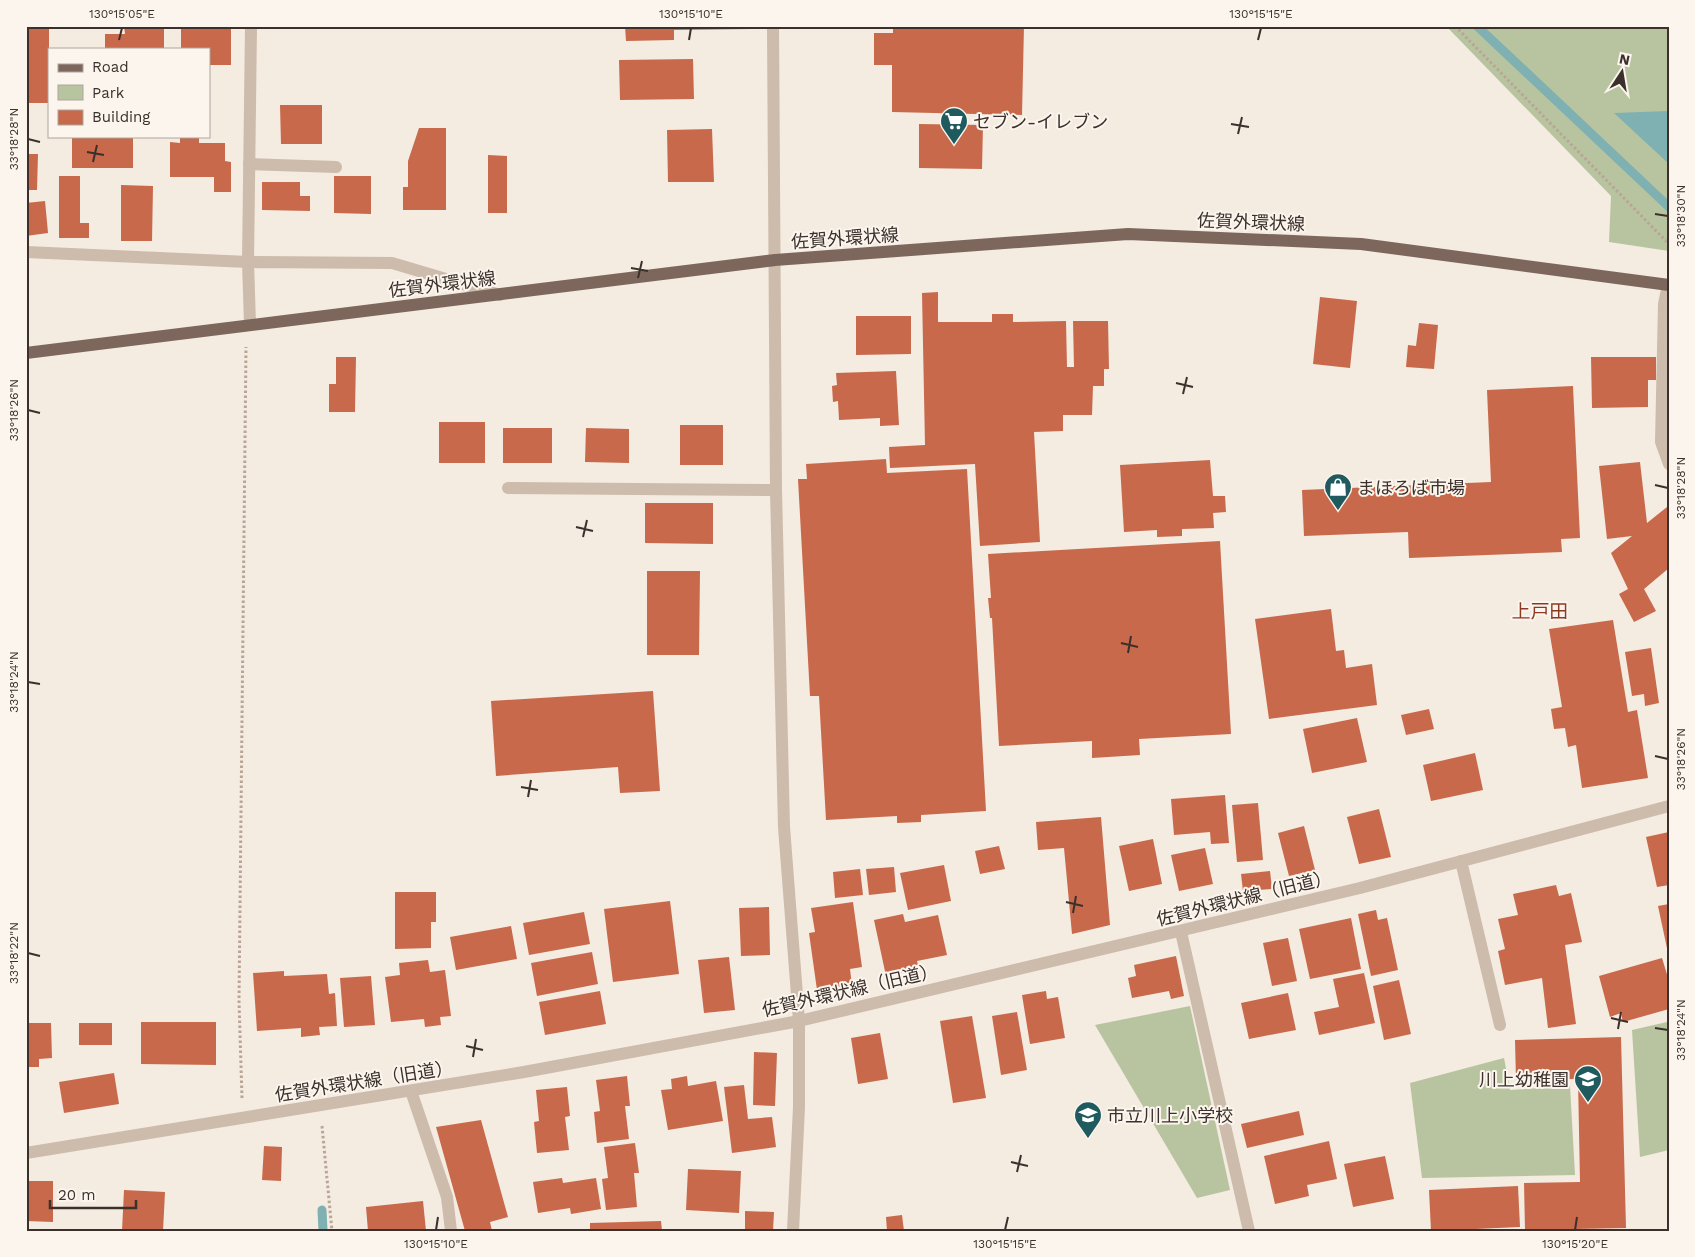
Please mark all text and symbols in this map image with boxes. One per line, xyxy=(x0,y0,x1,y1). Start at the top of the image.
text: 130°15'05"E xyxy=(89,7,155,21)
text: 130°15'10"E xyxy=(659,7,723,21)
text: 130°15'15"E xyxy=(1229,7,1293,21)
legend xyxy=(48,48,210,138)
north arrow xyxy=(1598,48,1648,98)
text: N xyxy=(1618,50,1631,68)
text: Road xyxy=(92,58,129,76)
text: Park xyxy=(92,84,125,102)
supermarket icon: セブン-イレブン xyxy=(939,106,969,145)
text: 33°18'28"N xyxy=(7,108,21,170)
text: Building xyxy=(92,108,150,126)
place label: セブン-イレブン xyxy=(973,111,1108,132)
text: 33°18'30"N xyxy=(1674,185,1688,247)
street label: 佐賀外環状線 xyxy=(1197,210,1305,234)
street label: 佐賀外環状線 xyxy=(790,224,900,252)
street label: 佐賀外環状線 xyxy=(387,267,497,301)
text: 33°18'26"N xyxy=(7,379,21,441)
text: 33°18'28"N xyxy=(1674,457,1688,519)
shop icon: まほろば市場 xyxy=(1323,472,1353,511)
place label: まほろば市場 xyxy=(1357,477,1465,498)
district label: 上戸田 xyxy=(1511,600,1569,623)
text: 33°18'24"N xyxy=(7,651,21,713)
text: 33°18'26"N xyxy=(1674,728,1688,790)
street label: 佐賀外環状線（旧道） xyxy=(1154,866,1334,930)
text: 33°18'22"N xyxy=(7,922,21,984)
street label: 佐賀外環状線（旧道） xyxy=(760,960,940,1020)
text: 33°18'24"N xyxy=(1674,999,1688,1061)
street label: 佐賀外環状線（旧道） xyxy=(273,1057,455,1105)
school or university icon: 川上幼稚園 xyxy=(1573,1064,1603,1103)
place label: 川上幼稚園 xyxy=(1479,1069,1569,1090)
school or university icon: 市立川上小学校 xyxy=(1073,1100,1103,1139)
place label: 市立川上小学校 xyxy=(1107,1105,1233,1126)
scale bar xyxy=(50,1177,136,1209)
text: 20 m xyxy=(58,1186,96,1204)
text: 130°15'10"E xyxy=(404,1237,468,1251)
text: 130°15'15"E xyxy=(973,1237,1037,1251)
text: 130°15'20"E xyxy=(1542,1237,1608,1251)

